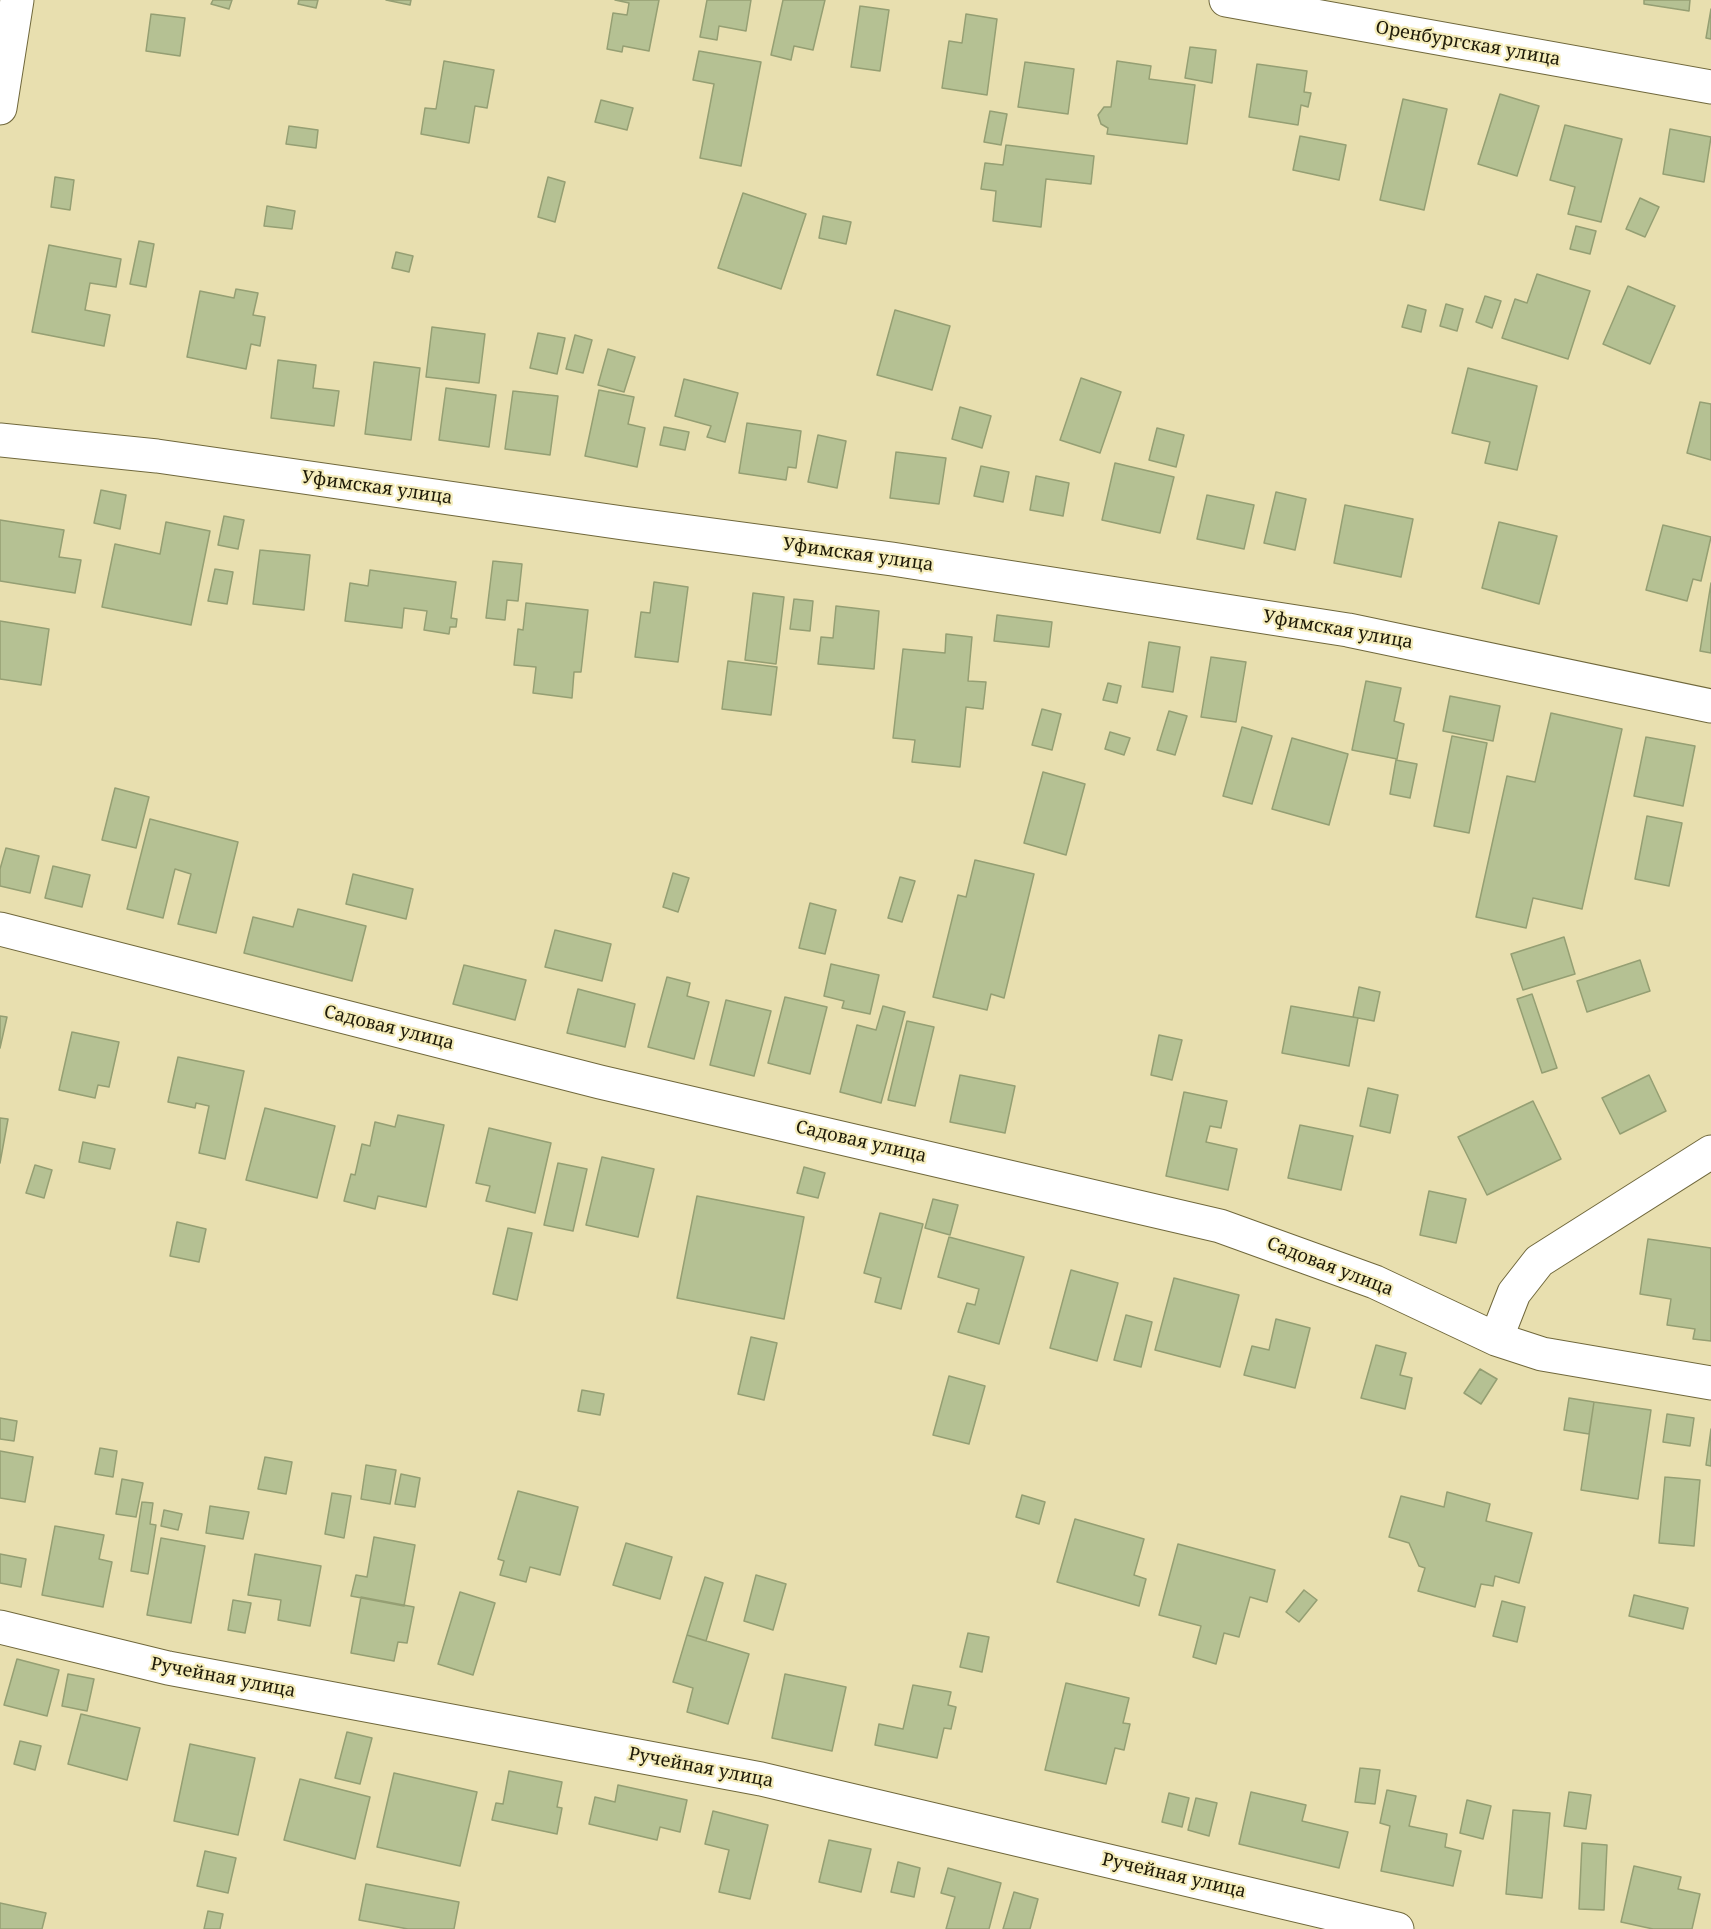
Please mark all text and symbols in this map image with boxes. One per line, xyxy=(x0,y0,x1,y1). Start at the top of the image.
street label: Оренбургская улица xyxy=(1374,17,1562,71)
street label: Уфимская улица xyxy=(300,467,454,509)
street label: Уфимская улица xyxy=(781,534,935,576)
street label: Уфимская улица xyxy=(1261,606,1415,654)
street label: Садовая улица xyxy=(322,1001,456,1055)
street label: Садовая улица xyxy=(794,1116,928,1168)
street label: Садовая улица xyxy=(1264,1233,1396,1301)
street label: Ручейная улица xyxy=(149,1653,297,1703)
street label: Ручейная улица xyxy=(627,1743,775,1793)
street label: Ручейная улица xyxy=(1100,1849,1248,1903)

